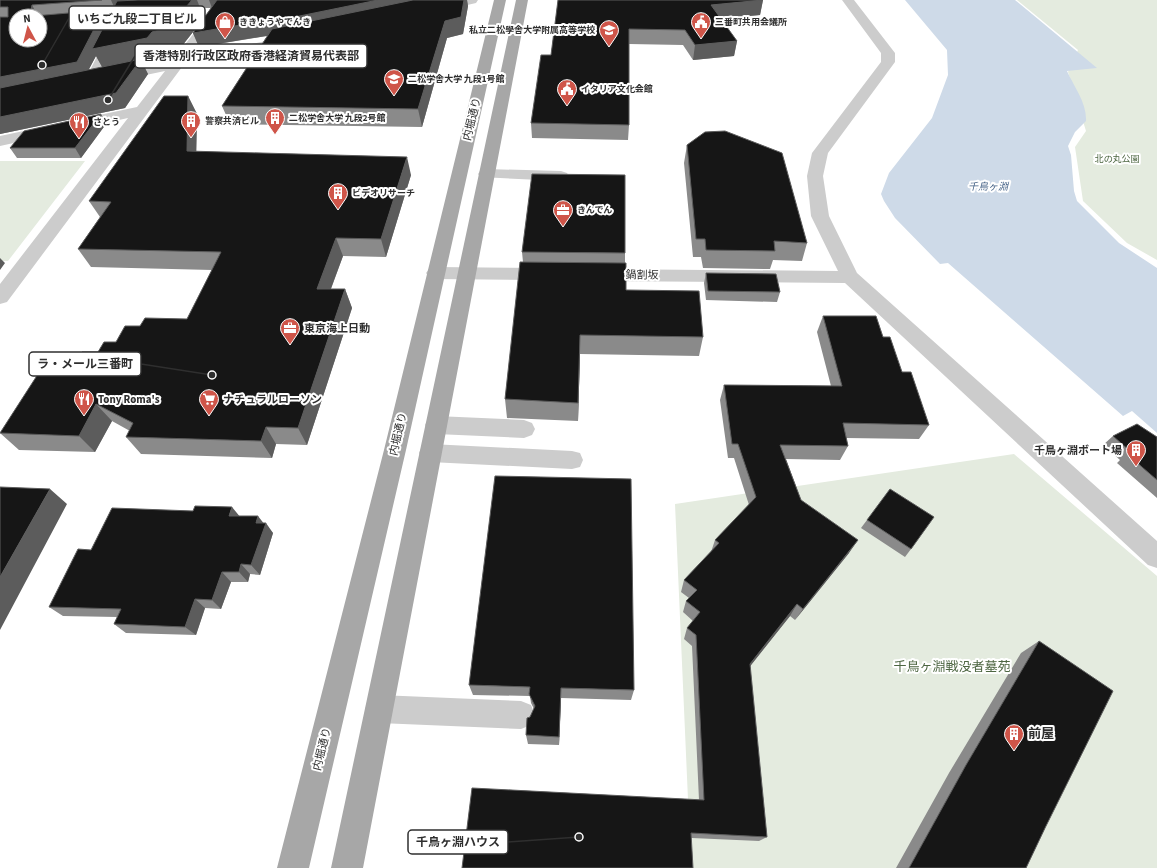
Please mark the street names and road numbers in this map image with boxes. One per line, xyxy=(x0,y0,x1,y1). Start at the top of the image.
street label: 内堀通り xyxy=(459,96,485,142)
street label: 鍋割坂 xyxy=(625,267,659,283)
street label: 内堀通り xyxy=(386,411,410,457)
street label: 内堀通り xyxy=(309,726,335,772)

